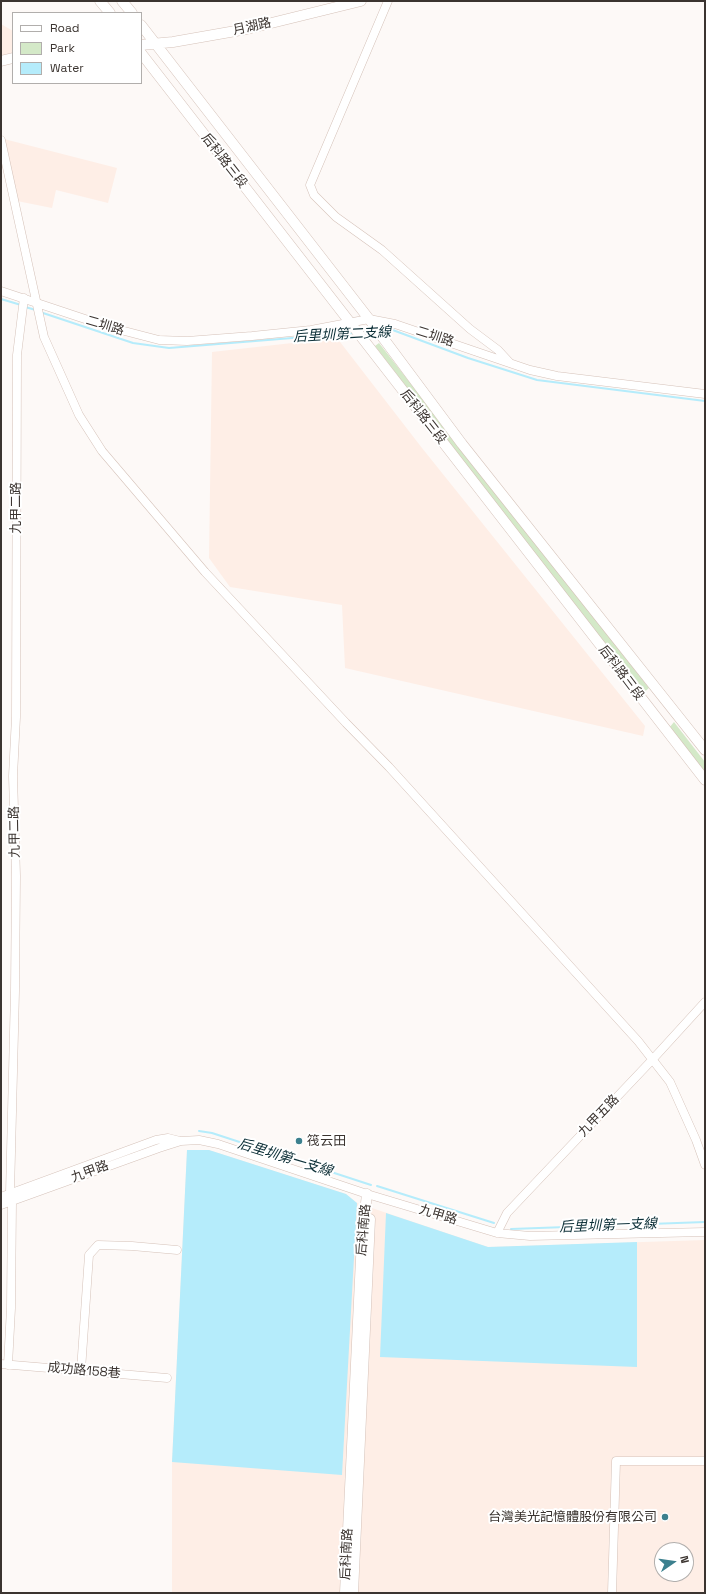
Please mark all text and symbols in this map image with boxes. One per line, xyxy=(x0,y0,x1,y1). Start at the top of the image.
legend xyxy=(12,12,142,84)
street label: 月湖路 xyxy=(231,15,273,39)
text: Road xyxy=(50,20,79,36)
text: Park xyxy=(50,40,75,56)
text: Water xyxy=(50,60,84,76)
street label: 后科路三段 xyxy=(198,131,250,191)
street label: 二圳路 xyxy=(84,313,126,339)
water label: 后里圳第二支線 xyxy=(293,324,391,346)
street label: 二圳路 xyxy=(414,324,456,350)
street label: 后科路三段 xyxy=(397,387,449,447)
street label: 九甲二路 xyxy=(8,482,24,534)
street label: 后科路三段 xyxy=(595,642,647,704)
street label: 九甲二路 xyxy=(7,806,23,858)
street label: 九甲五路 xyxy=(575,1092,623,1140)
place label: 筏云田 xyxy=(307,1133,346,1149)
water label: 后里圳第一支線 xyxy=(236,1136,334,1180)
marker: 筏云田 xyxy=(294,1136,304,1146)
street label: 九甲路 xyxy=(69,1158,111,1186)
street label: 九甲路 xyxy=(417,1202,459,1228)
street label: 后科南路 xyxy=(354,1203,374,1257)
water label: 后里圳第一支線 xyxy=(559,1216,657,1236)
street label: 成功路158巷 xyxy=(47,1360,121,1382)
place label: 台灣美光記憶體股份有限公司 xyxy=(488,1509,657,1525)
marker: 台灣美光記憶體股份有限公司 xyxy=(660,1512,670,1522)
street label: 后科南路 xyxy=(338,1528,356,1580)
north arrow xyxy=(654,1542,694,1582)
text: N xyxy=(677,1554,692,1565)

